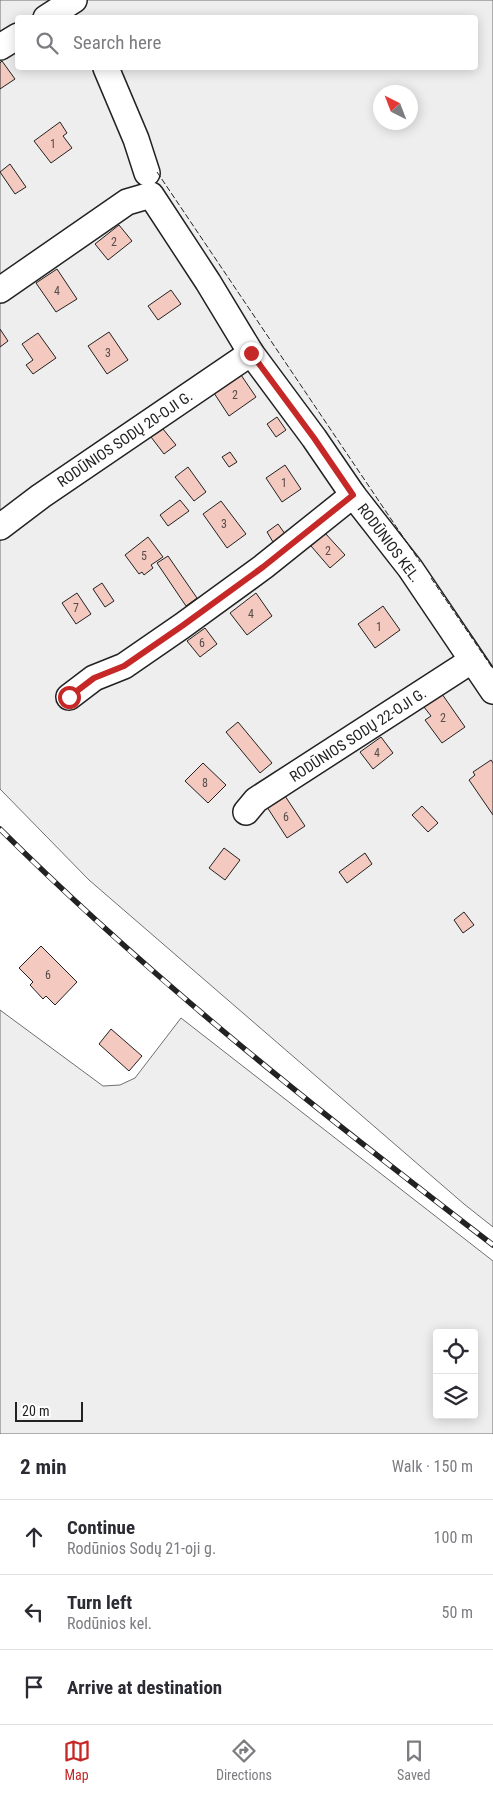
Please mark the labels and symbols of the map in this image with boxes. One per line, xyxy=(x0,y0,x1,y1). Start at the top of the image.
north arrow xyxy=(373,85,418,130)
house number: 1 xyxy=(50,137,56,151)
house number: 2 xyxy=(111,235,117,249)
house number: 4 xyxy=(54,284,60,298)
route end xyxy=(240,342,263,365)
house number: 3 xyxy=(105,346,111,360)
street label: RODŪNIOS SODŲ 20-OJI G. xyxy=(54,387,196,491)
house number: 2 xyxy=(232,388,238,402)
house number: 1 xyxy=(281,476,287,490)
street label: RODŪNIOS KEL. xyxy=(354,500,424,586)
house number: 3 xyxy=(221,517,227,531)
house number: 2 xyxy=(325,544,331,558)
house number: 5 xyxy=(141,549,147,563)
house number: 7 xyxy=(73,601,79,615)
house number: 4 xyxy=(248,607,254,621)
house number: 1 xyxy=(376,620,382,634)
house number: 6 xyxy=(199,636,205,650)
street label: RODŪNIOS SODŲ 22-OJI G. xyxy=(286,684,430,786)
route start xyxy=(58,686,81,709)
house number: 2 xyxy=(440,711,446,725)
house number: 4 xyxy=(374,746,380,760)
house number: 8 xyxy=(202,776,208,790)
house number: 6 xyxy=(283,810,289,824)
house number: 6 xyxy=(45,968,51,982)
scale bar xyxy=(15,1399,82,1422)

